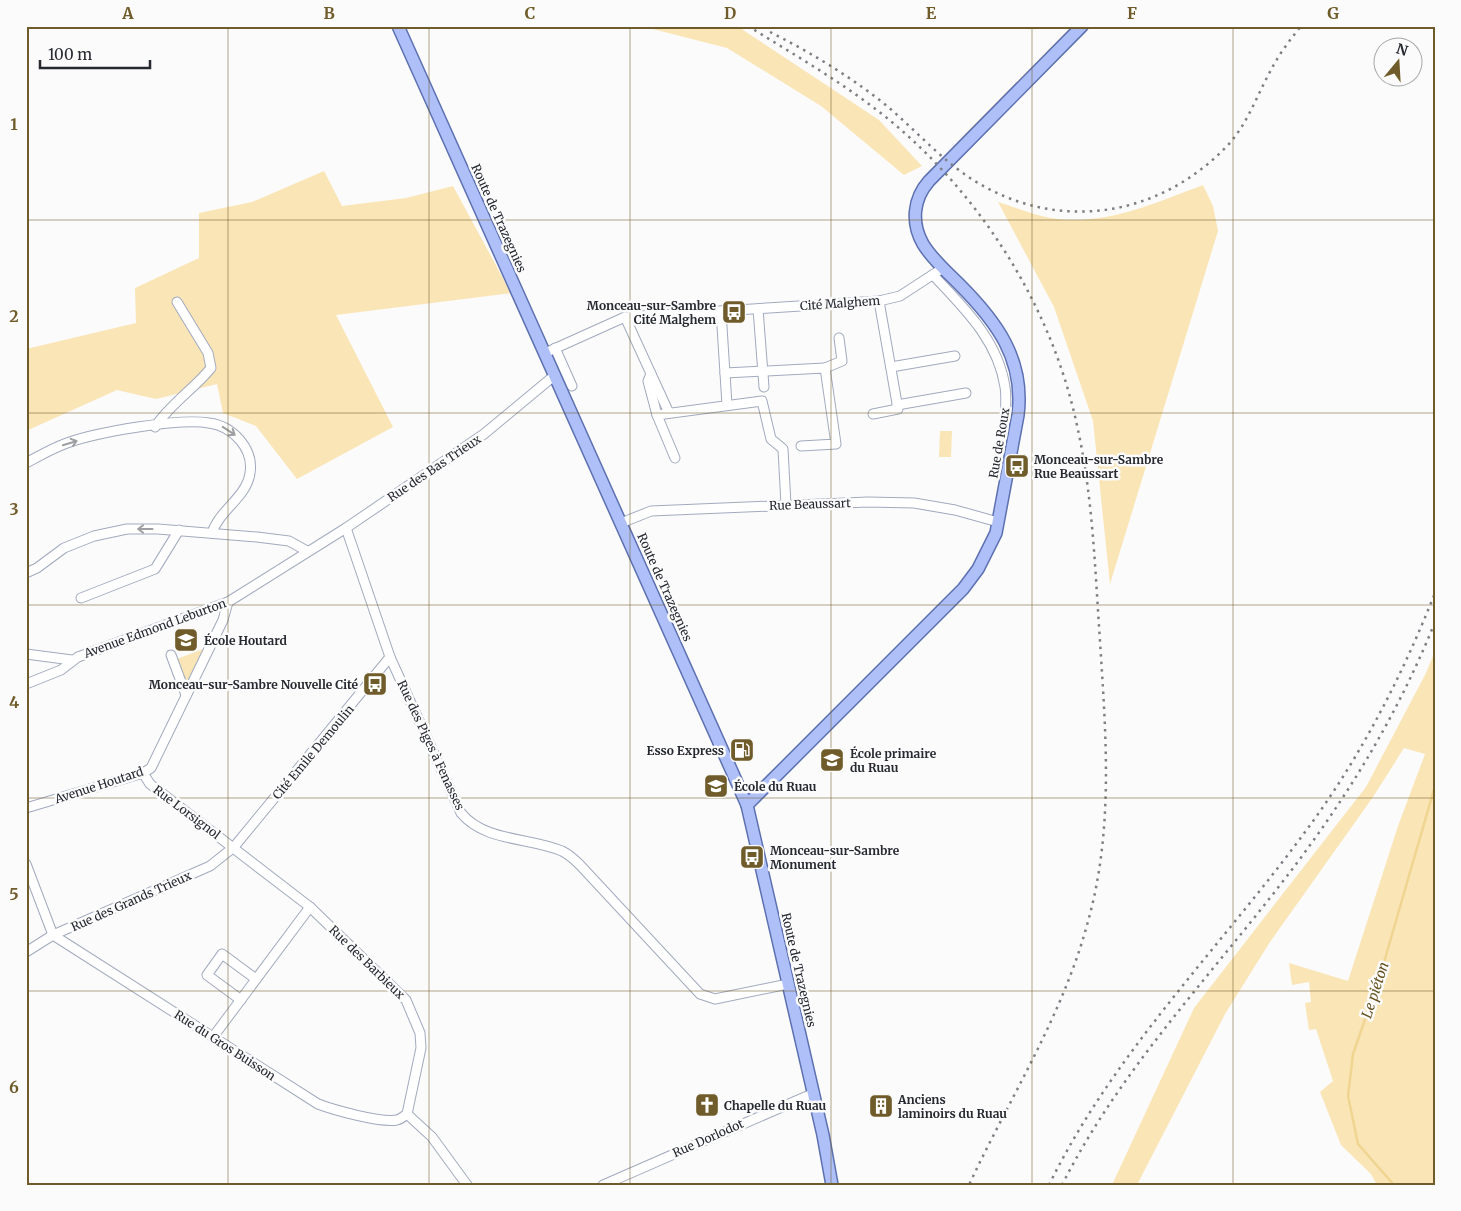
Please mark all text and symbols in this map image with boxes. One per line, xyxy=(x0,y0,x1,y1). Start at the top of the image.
text: A xyxy=(121,3,134,23)
text: B xyxy=(323,3,335,23)
text: C xyxy=(525,3,535,23)
text: D xyxy=(724,3,736,23)
text: E xyxy=(926,3,937,23)
text: F xyxy=(1127,3,1137,23)
text: G xyxy=(1327,3,1339,23)
scale bar xyxy=(40,38,150,70)
north arrow xyxy=(1374,38,1424,88)
text: N xyxy=(1394,39,1410,60)
text: 100 m xyxy=(48,45,92,64)
text: 1 xyxy=(10,114,18,134)
street label: Route de Trazegnies xyxy=(468,162,530,275)
street label: Cité Malghem xyxy=(799,293,881,313)
place label: Monceau-sur-Sambre Cité Malghem xyxy=(587,298,716,327)
bus stop icon: Monceau-sur-Sambre Cité Malghem xyxy=(721,299,747,325)
text: 2 xyxy=(9,306,19,326)
street label: Rue de Roux xyxy=(985,406,1013,479)
one-way arrow xyxy=(221,426,235,436)
street label: Rue des Bas Trieux xyxy=(385,431,484,505)
one-way arrow xyxy=(62,437,78,447)
place label: Monceau-sur-Sambre Rue Beaussart xyxy=(1034,452,1164,481)
bus stop icon: Monceau-sur-Sambre Rue Beaussart xyxy=(1004,453,1030,479)
street label: Rue Beaussart xyxy=(769,495,851,513)
text: 3 xyxy=(9,499,19,519)
one-way arrow xyxy=(138,524,154,534)
street label: Route de Trazegnies xyxy=(634,531,696,644)
street label: Avenue Edmond Leburton xyxy=(81,595,228,661)
school or university icon: École Houtard xyxy=(173,627,199,653)
place label: École Houtard xyxy=(204,632,287,648)
bus stop icon: Monceau-sur-Sambre Nouvelle Cité xyxy=(362,671,388,697)
place label: Monceau-sur-Sambre Nouvelle Cité xyxy=(149,677,358,692)
street label: Rue des Piges à Fenasses xyxy=(394,678,468,813)
text: 4 xyxy=(9,692,19,712)
street label: Cité Emile Demoulin xyxy=(269,702,357,802)
fuel station icon: Esso Express xyxy=(729,737,755,763)
place label: Esso Express xyxy=(647,743,724,758)
place label: École primaire du Ruau xyxy=(850,745,937,775)
school or university icon: École primaire du Ruau xyxy=(819,747,845,773)
street label: Avenue Houtard xyxy=(52,764,145,807)
school or university icon: École du Ruau xyxy=(703,773,729,799)
place label: École du Ruau xyxy=(734,778,817,794)
street label: Rue Lorsignol xyxy=(150,782,224,842)
place label: Monceau-sur-Sambre Monument xyxy=(770,843,900,872)
bus stop icon: Monceau-sur-Sambre Monument xyxy=(739,844,765,870)
street label: Rue des Grands Trieux xyxy=(69,867,194,934)
text: 5 xyxy=(9,884,19,904)
street label: Route de Trazegnies xyxy=(779,911,819,1029)
street label: Rue des Barbieux xyxy=(326,922,408,1002)
water label: Le piéton xyxy=(1357,960,1393,1020)
street label: Rue du Gros Buisson xyxy=(172,1007,278,1083)
text: 6 xyxy=(9,1077,19,1097)
church icon: Chapelle du Ruau xyxy=(694,1092,720,1118)
place label: Anciens laminoirs du Ruau xyxy=(897,1092,1007,1121)
building icon: Anciens laminoirs du Ruau xyxy=(868,1093,894,1119)
place label: Chapelle du Ruau xyxy=(724,1098,826,1113)
street label: Rue Dorlodot xyxy=(670,1116,746,1160)

